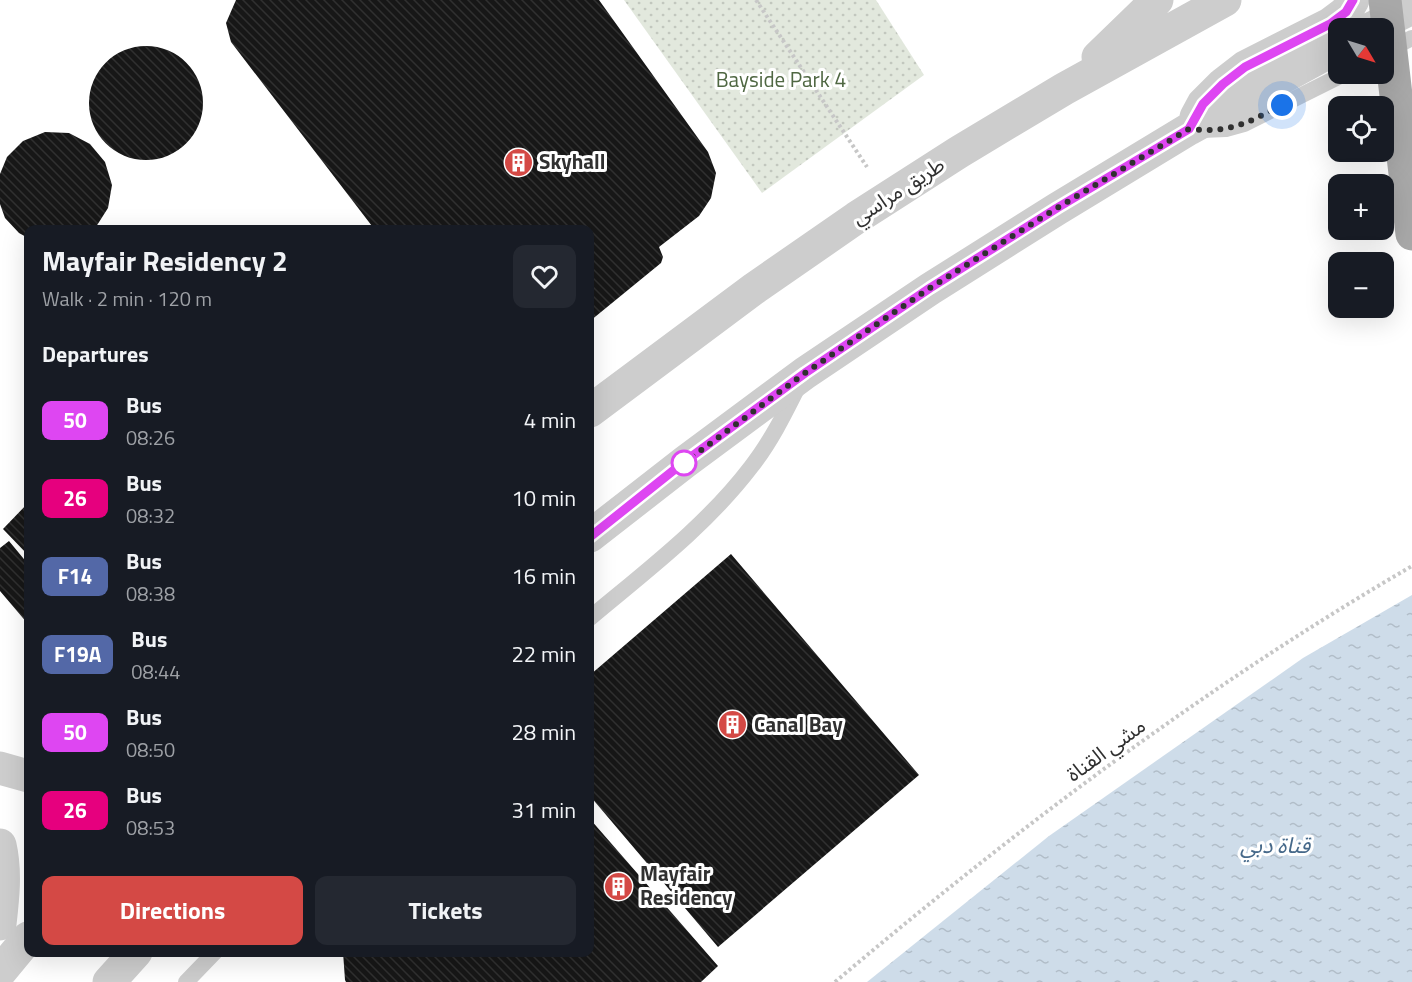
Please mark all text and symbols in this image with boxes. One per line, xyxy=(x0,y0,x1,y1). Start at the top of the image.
north arrow xyxy=(1328,18,1394,84)
map controls xyxy=(1328,18,1394,318)
park label: Bayside Park 4 xyxy=(716,63,846,95)
your location xyxy=(1267,90,1297,120)
button: locate xyxy=(1328,96,1394,162)
place label: Skyhall xyxy=(539,145,605,177)
building icon: Skyhall xyxy=(502,146,534,178)
street label: طريق مراسي xyxy=(844,148,951,233)
button: + xyxy=(1328,174,1394,240)
text: Mayfair Residency 2 xyxy=(42,239,288,282)
button: heart xyxy=(513,245,576,308)
button: − xyxy=(1328,252,1394,318)
text: Walk · 2 min · 120 m xyxy=(42,283,212,314)
text: Departures xyxy=(42,337,149,371)
text: Bus xyxy=(126,388,162,422)
text: 4 min xyxy=(524,403,576,437)
text: 50 xyxy=(63,404,87,436)
text: 08:26 xyxy=(126,422,175,453)
unlabelled marker xyxy=(671,450,697,476)
text: Bus xyxy=(126,466,162,500)
text: 10 min xyxy=(511,481,576,515)
text: 26 xyxy=(63,482,87,514)
text: 08:32 xyxy=(126,500,175,531)
text: Bus xyxy=(126,544,162,578)
text: 16 min xyxy=(511,559,576,593)
text: F14 xyxy=(58,560,92,592)
text: 08:38 xyxy=(126,578,175,609)
text: Bus xyxy=(131,622,167,656)
text: 22 min xyxy=(511,637,576,671)
text: F19A xyxy=(54,638,101,670)
text: 08:44 xyxy=(131,656,180,687)
text: Bus xyxy=(126,700,162,734)
place label: Canal Bay xyxy=(754,708,843,740)
building icon: Canal Bay xyxy=(717,709,749,741)
street label: مشي القناة xyxy=(1059,709,1152,790)
text: 28 min xyxy=(511,715,576,749)
text: 50 xyxy=(63,716,87,748)
text: 08:50 xyxy=(126,734,175,765)
text: Bus xyxy=(126,778,162,812)
text: 31 min xyxy=(511,793,576,827)
text: 26 xyxy=(63,794,87,826)
text: 08:53 xyxy=(126,812,175,843)
water label: قناة دبي xyxy=(1240,828,1312,863)
place label: Mayfair Residency xyxy=(640,857,733,913)
building icon: Mayfair Residency xyxy=(603,870,635,902)
button: Directions xyxy=(42,876,303,945)
button: Tickets xyxy=(315,876,576,945)

